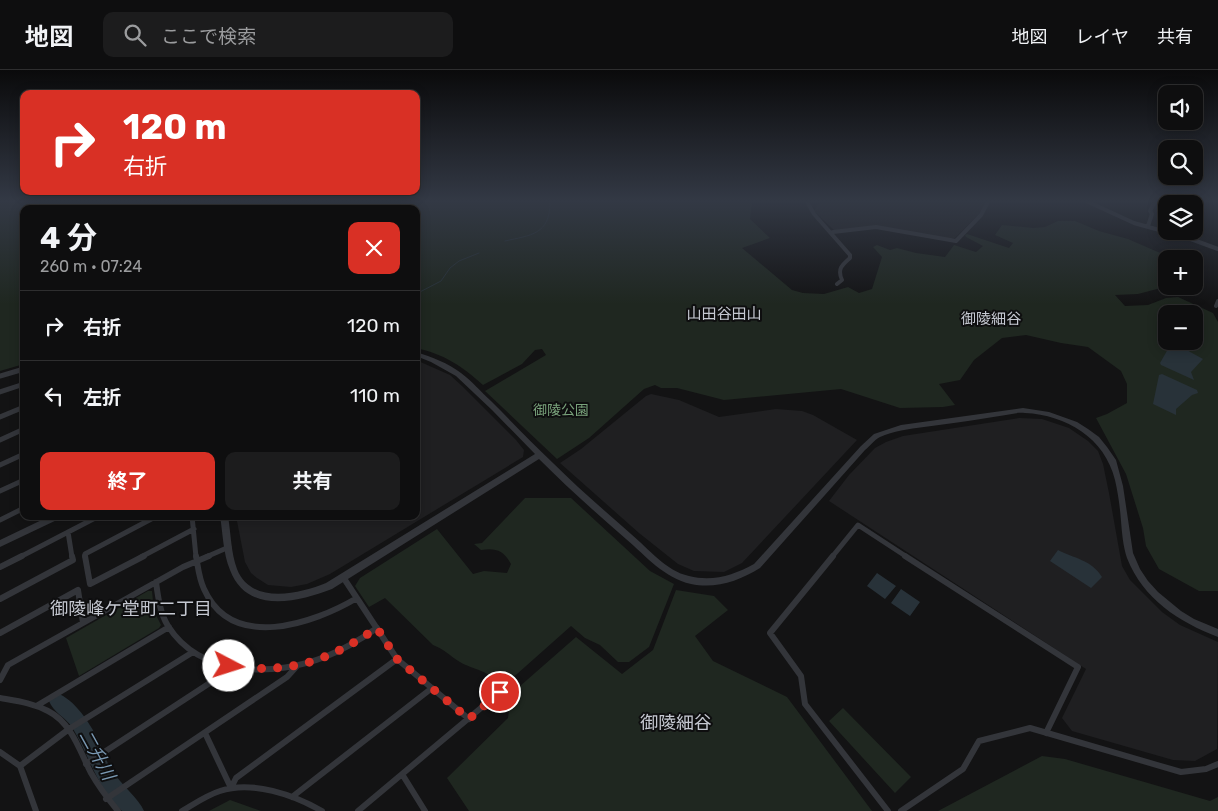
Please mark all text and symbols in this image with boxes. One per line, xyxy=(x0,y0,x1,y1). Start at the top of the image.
search box xyxy=(103,12,453,57)
icon: search xyxy=(121,21,149,49)
text: 地図 xyxy=(25,23,73,51)
text: ここで検索 xyxy=(161,25,256,48)
text: 地図 xyxy=(1012,26,1048,48)
text: レイヤ xyxy=(1076,26,1129,48)
text: 共有 xyxy=(1157,26,1193,48)
map controls xyxy=(1158,85,1203,350)
button: sound xyxy=(1158,85,1203,130)
text: 120 m xyxy=(123,106,226,148)
icon: right xyxy=(40,110,105,175)
button: search xyxy=(1158,140,1203,185)
text: 右折 xyxy=(123,153,167,180)
button: layers xyxy=(1158,195,1203,240)
text: 4 分 xyxy=(40,220,97,256)
button: close xyxy=(348,222,400,274)
button: + xyxy=(1158,250,1203,295)
text: 260 m · 07:24 xyxy=(40,257,142,276)
district label: 山田谷田山 xyxy=(686,305,762,323)
button: − xyxy=(1158,305,1203,350)
district label: 御陵細谷 xyxy=(961,310,1021,328)
icon: right xyxy=(40,312,68,340)
text: 120 m xyxy=(347,314,400,337)
text: 右折 xyxy=(83,316,121,339)
icon: left xyxy=(40,382,68,410)
text: 110 m xyxy=(350,384,400,407)
text: 左折 xyxy=(83,386,121,409)
park label: 御陵公園 xyxy=(533,402,589,419)
button: 終了 xyxy=(40,452,215,510)
button: 共有 xyxy=(225,452,400,510)
district label: 御陵峰ケ堂町二丁目 xyxy=(50,598,212,620)
position arrow xyxy=(202,639,254,691)
pin xyxy=(479,671,521,713)
icon: arrive xyxy=(486,678,514,706)
district label: 御陵細谷 xyxy=(640,712,712,734)
water label: 二升川 xyxy=(74,726,121,786)

